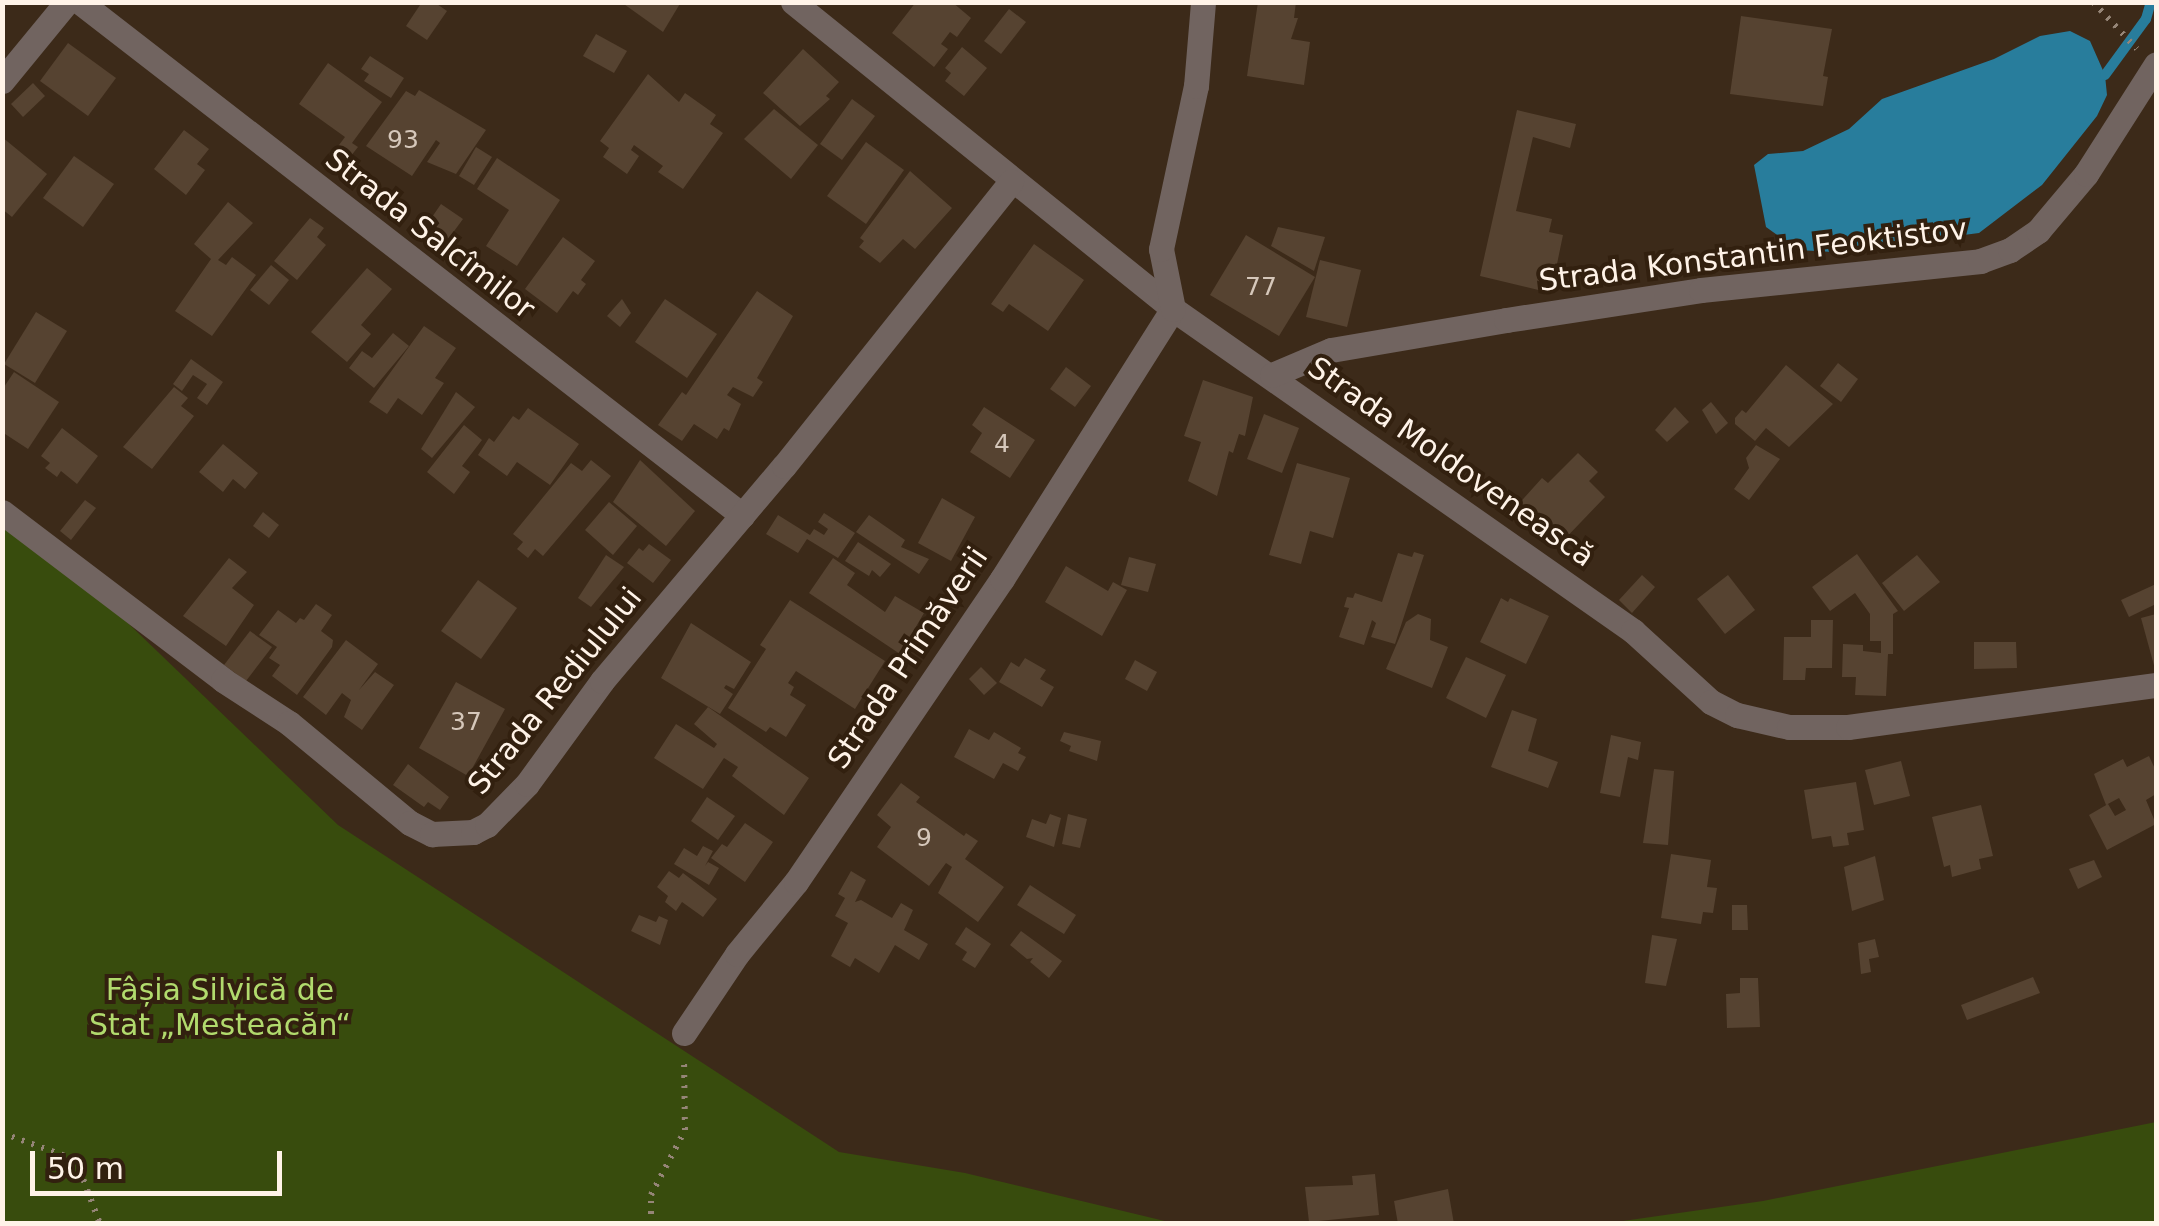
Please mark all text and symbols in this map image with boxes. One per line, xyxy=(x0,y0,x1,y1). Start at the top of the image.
house number: 93 xyxy=(387,125,419,155)
street label: Strada Salcîmilor xyxy=(318,141,542,327)
street label: Strada Konstantin Feoktistov xyxy=(1537,211,1969,299)
house number: 77 xyxy=(1245,272,1277,302)
street label: Strada Moldovenească xyxy=(1301,349,1601,575)
house number: 4 xyxy=(994,429,1010,459)
street label: Strada Primăverii xyxy=(821,540,995,776)
street label: Strada Rediulului xyxy=(461,580,649,802)
house number: 37 xyxy=(450,707,482,737)
house number: 9 xyxy=(916,823,932,853)
park label: Fâșia Silvică de Stat „Mesteacăn“ xyxy=(89,972,351,1042)
scale bar xyxy=(35,1131,288,1193)
text: 50 m xyxy=(47,1151,124,1186)

